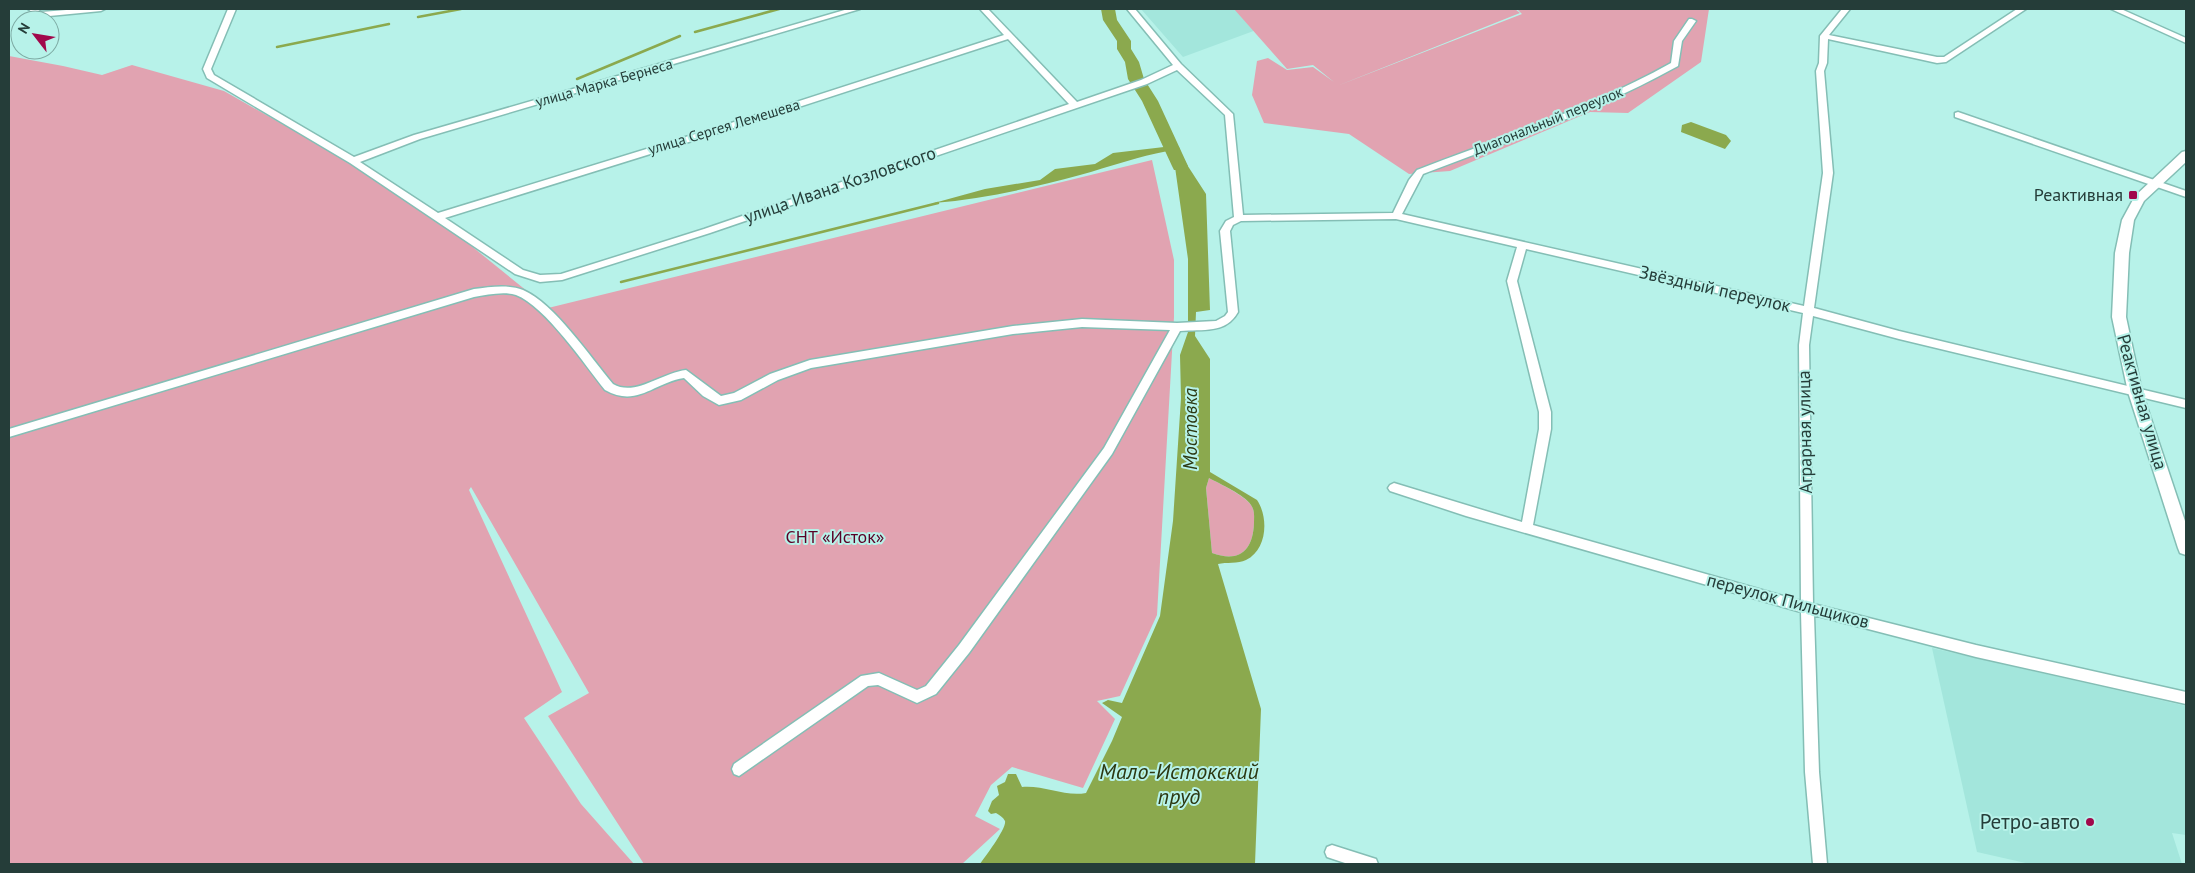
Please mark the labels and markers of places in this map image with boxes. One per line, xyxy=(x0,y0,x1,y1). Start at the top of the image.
place label: Реактивная xyxy=(2034,183,2123,206)
marker: Реактивная xyxy=(2127,189,2139,201)
place label: Ретро-авто xyxy=(1980,808,2080,835)
marker: Ретро-авто xyxy=(2084,816,2096,828)

